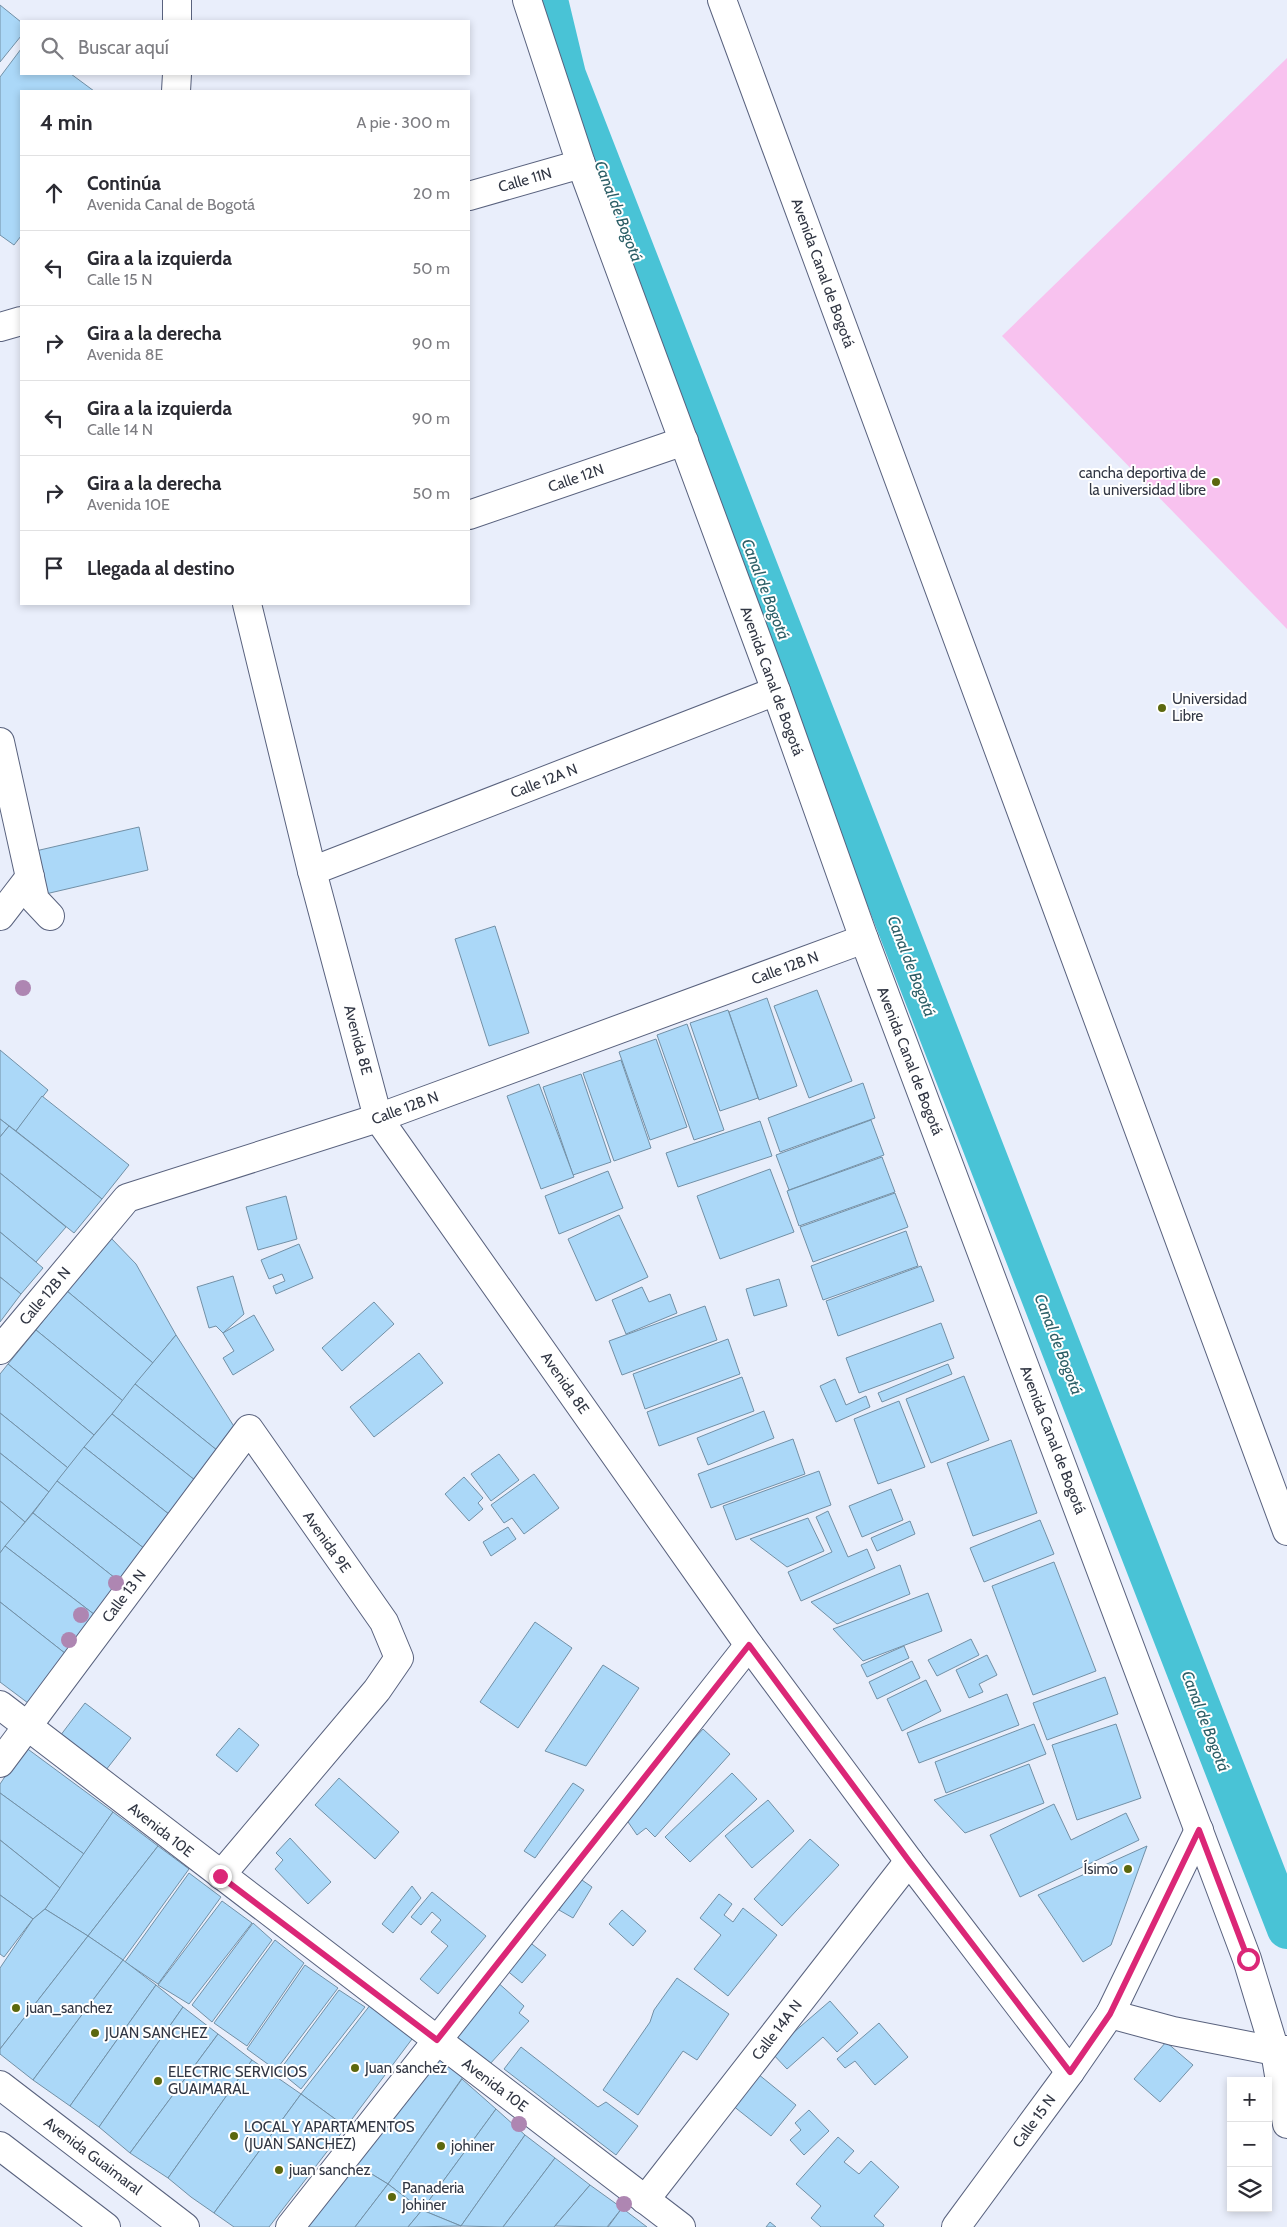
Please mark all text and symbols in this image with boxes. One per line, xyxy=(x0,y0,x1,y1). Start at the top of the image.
search box xyxy=(20,20,470,75)
icon: search xyxy=(38,34,66,62)
text: Buscar aquí xyxy=(78,36,169,59)
text: 4 min xyxy=(40,110,93,135)
text: A pie · 300 m xyxy=(356,113,450,132)
water label: Canal de Bogotá xyxy=(591,158,647,264)
street label: Calle 11N xyxy=(496,164,554,196)
text: Continúa xyxy=(87,172,161,195)
icon: ahead xyxy=(40,179,68,207)
text: 20 m xyxy=(413,184,450,203)
text: Avenida Canal de Bogotá xyxy=(87,195,255,214)
street label: Avenida Canal de Bogotá xyxy=(788,196,859,351)
text: Gira a la izquierda xyxy=(87,247,232,270)
icon: left xyxy=(40,254,68,282)
text: 50 m xyxy=(413,259,450,278)
text: Calle 15 N xyxy=(87,270,153,289)
text: Gira a la derecha xyxy=(87,322,222,345)
icon: right xyxy=(40,329,68,357)
text: 90 m xyxy=(412,334,450,353)
text: Avenida 8E xyxy=(87,345,163,364)
text: Gira a la izquierda xyxy=(87,397,232,420)
icon: left xyxy=(40,404,68,432)
text: 90 m xyxy=(412,409,450,428)
text: Calle 14 N xyxy=(87,420,153,439)
street label: Calle 12N xyxy=(546,460,606,496)
place label: cancha deportiva de la universidad libre xyxy=(1079,464,1206,499)
text: Gira a la derecha xyxy=(87,472,222,495)
marker: cancha deportiva de la universidad libre xyxy=(1210,476,1222,488)
icon: right xyxy=(40,479,68,507)
text: 50 m xyxy=(413,484,450,503)
text: Avenida 10E xyxy=(87,495,170,514)
water label: Canal de Bogotá xyxy=(738,536,794,642)
icon: arrive xyxy=(40,554,68,582)
text: Llegada al destino xyxy=(87,557,234,580)
street label: Avenida Canal de Bogotá xyxy=(737,604,808,759)
place label: Universidad Libre xyxy=(1172,690,1247,725)
marker: Universidad Libre xyxy=(1156,702,1168,714)
street label: Calle 12A N xyxy=(508,760,580,802)
water label: Canal de Bogotá xyxy=(884,913,940,1019)
street label: Calle 12B N xyxy=(749,948,821,988)
street label: Avenida Canal de Bogotá xyxy=(873,984,947,1138)
street label: Avenida 8E xyxy=(340,1003,376,1077)
street label: Calle 12B N xyxy=(369,1088,441,1128)
street label: Calle 12B N xyxy=(16,1263,74,1329)
water label: Canal de Bogotá xyxy=(1031,1291,1087,1397)
street label: Avenida 8E xyxy=(537,1349,593,1417)
street label: Avenida Canal de Bogotá xyxy=(1016,1363,1090,1517)
street label: Avenida 9E xyxy=(299,1508,355,1576)
street label: Calle 13 N xyxy=(98,1566,150,1626)
water label: Canal de Bogotá xyxy=(1178,1668,1234,1774)
street label: Avenida 10E xyxy=(125,1799,197,1861)
place label: Ísimo xyxy=(1084,1859,1118,1878)
marker: Ísimo xyxy=(1122,1863,1134,1875)
route end xyxy=(209,1865,232,1888)
route start xyxy=(1237,1948,1260,1971)
street label: Calle 14A N xyxy=(748,1996,806,2064)
place label: juan_sanchez xyxy=(25,1999,113,2017)
marker: juan_sanchez xyxy=(10,2002,22,2014)
place label: JUAN SANCHEZ xyxy=(104,2024,208,2042)
marker: JUAN SANCHEZ xyxy=(89,2027,101,2039)
street label: Avenida 10E xyxy=(459,2054,531,2116)
place label: Juan sanchez xyxy=(364,2059,447,2077)
marker: Juan sanchez xyxy=(349,2062,361,2074)
place label: ELECTRIC SERVICIOS GUAIMARAL xyxy=(168,2063,307,2098)
marker: ELECTRIC SERVICIOS GUAIMARAL xyxy=(152,2075,164,2087)
map controls xyxy=(1227,2077,1272,2212)
button: + xyxy=(1227,2077,1272,2122)
street label: Calle 15 N xyxy=(1009,2091,1059,2151)
street label: Avenida Guaimaral xyxy=(40,2113,146,2199)
place label: LOCAL Y APARTAMENTOS (JUAN SANCHEZ) xyxy=(244,2118,415,2153)
button: − xyxy=(1227,2122,1272,2167)
marker: LOCAL Y APARTAMENTOS (JUAN SANCHEZ) xyxy=(228,2130,240,2142)
place label: johiner xyxy=(450,2137,495,2155)
marker: johiner xyxy=(435,2140,447,2152)
place label: juan sanchez xyxy=(288,2161,370,2179)
marker: juan sanchez xyxy=(273,2164,285,2176)
button: layers xyxy=(1227,2167,1272,2212)
place label: Panaderia Johiner xyxy=(401,2179,465,2214)
marker: Panaderia Johiner xyxy=(386,2191,398,2203)

